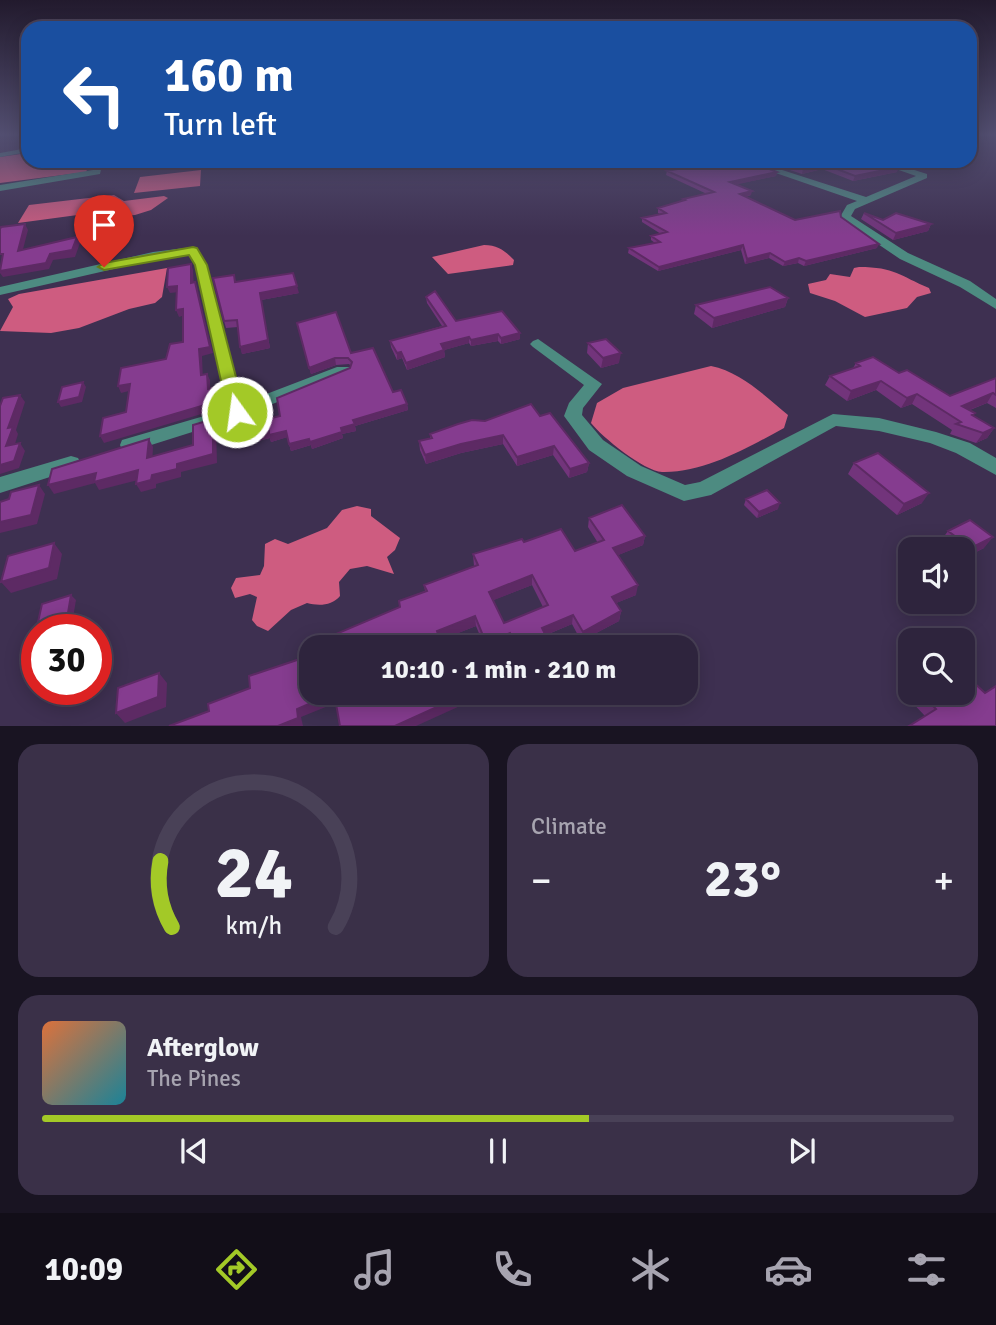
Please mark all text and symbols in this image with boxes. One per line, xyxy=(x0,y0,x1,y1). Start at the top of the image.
text: 160 m xyxy=(164,45,294,105)
icon: left xyxy=(49,49,140,140)
text: Turn left xyxy=(164,105,277,144)
pin xyxy=(74,195,134,267)
icon: arrive xyxy=(85,206,123,244)
position arrow xyxy=(200,375,274,449)
map controls xyxy=(898,537,975,705)
button: sound xyxy=(898,537,975,614)
speed limit sign: 30 xyxy=(21,614,112,705)
button: search xyxy=(898,628,975,705)
text: 10:10 · 1 min · 210 m xyxy=(381,654,616,686)
text: Climate xyxy=(531,812,607,841)
text: 24 xyxy=(214,829,293,918)
text: 23° xyxy=(704,847,781,911)
text: − xyxy=(531,857,552,904)
text: + xyxy=(933,857,954,904)
text: km/h xyxy=(225,909,282,940)
text: Afterglow xyxy=(147,1032,259,1064)
text: The Pines xyxy=(147,1064,241,1093)
icon: previous xyxy=(175,1132,213,1170)
icon: pause xyxy=(479,1132,517,1170)
icon: next xyxy=(783,1132,821,1170)
icon: directions xyxy=(212,1245,261,1294)
icon: music xyxy=(350,1245,399,1294)
icon: phone xyxy=(488,1245,537,1294)
icon: climate xyxy=(626,1245,675,1294)
icon: car xyxy=(764,1245,813,1294)
icon: filters xyxy=(902,1245,951,1294)
text: 10:09 xyxy=(45,1250,123,1289)

